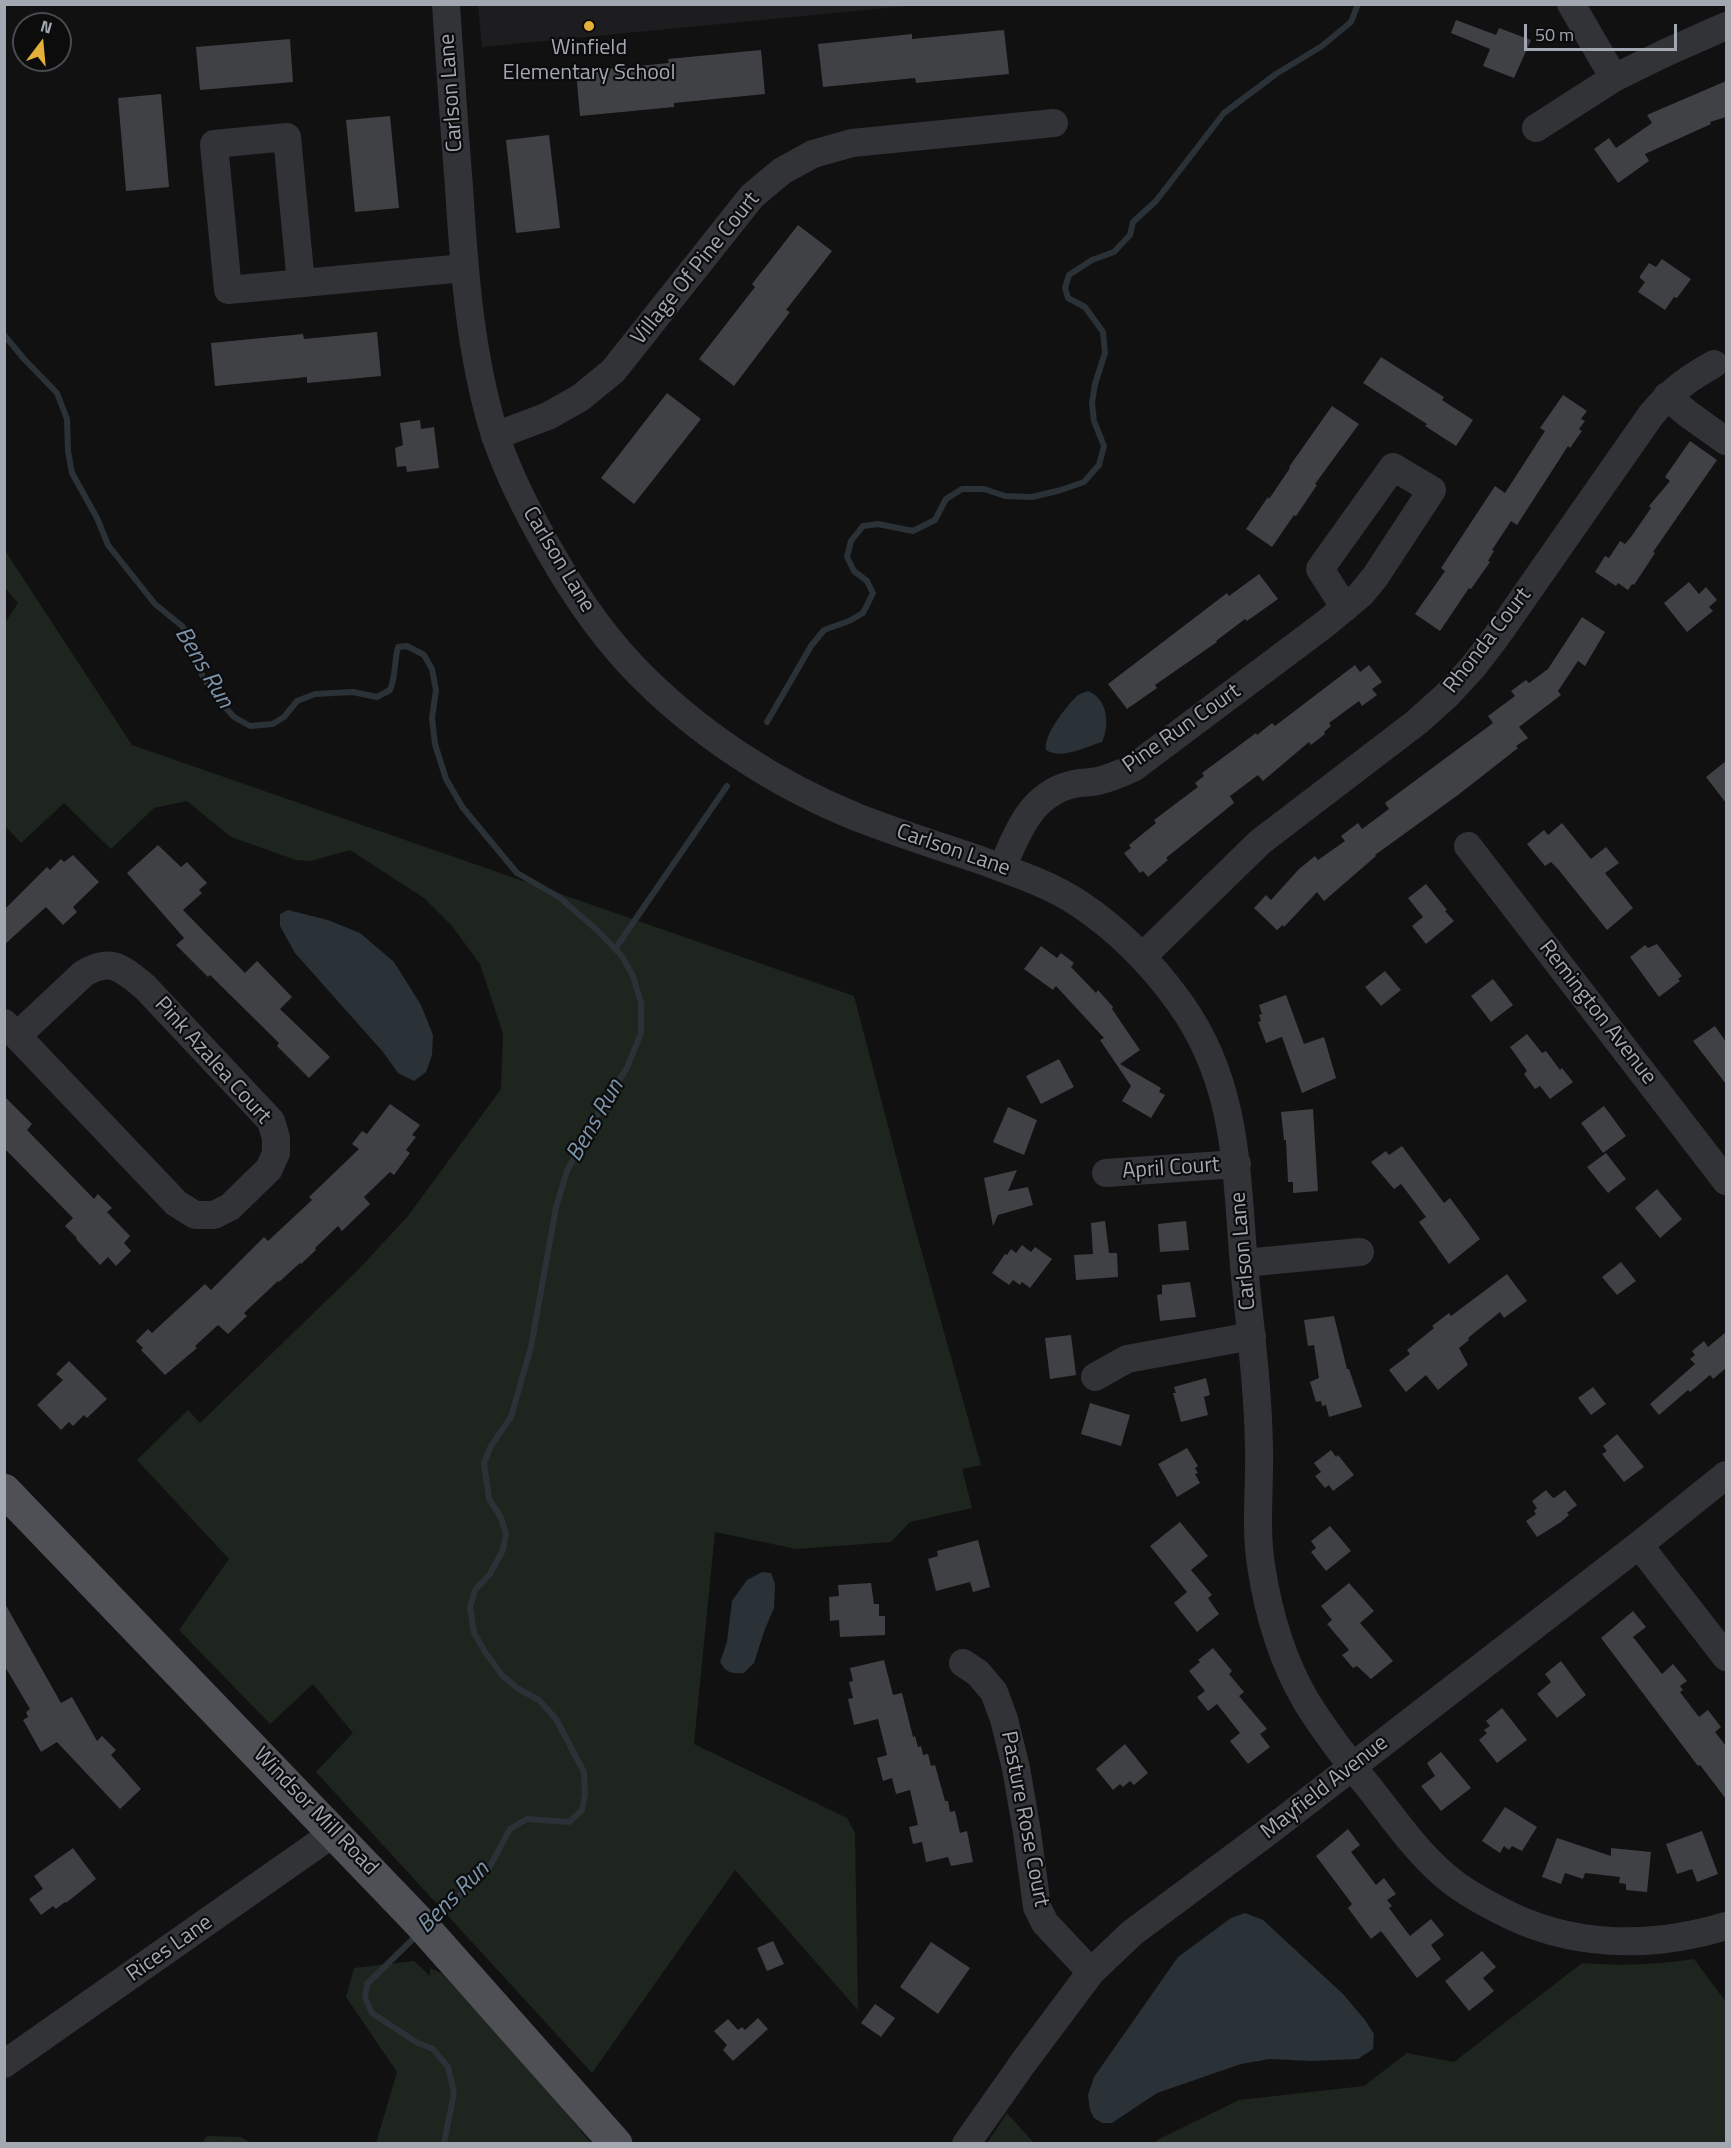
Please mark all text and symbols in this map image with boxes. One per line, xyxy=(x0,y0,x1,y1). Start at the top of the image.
north arrow xyxy=(12,12,72,72)
scale bar xyxy=(1527,12,1680,50)
text: N xyxy=(38,14,55,40)
marker: Winfield Elementary School xyxy=(582,19,596,33)
text: 50 m xyxy=(1535,21,1574,48)
street label: Carlson Lane xyxy=(435,33,469,153)
place label: Winfield Elementary School xyxy=(502,36,676,88)
street label: Village Of Pine Court xyxy=(626,187,766,351)
street label: Carlson Lane xyxy=(516,502,600,618)
street label: Rhonda Court xyxy=(1439,583,1537,699)
water label: Bens Run xyxy=(168,622,238,714)
street label: Pine Run Court xyxy=(1118,679,1246,779)
street label: Carlson Lane xyxy=(893,819,1013,883)
street label: Remington Avenue xyxy=(1533,936,1661,1090)
street label: Pink Azalea Court xyxy=(148,992,276,1130)
water label: Bens Run xyxy=(561,1075,631,1167)
street label: April Court xyxy=(1121,1152,1221,1186)
street label: Carlson Lane xyxy=(1226,1191,1262,1311)
street label: Pasture Rose Court xyxy=(994,1729,1054,1909)
street label: Mayfield Avenue xyxy=(1256,1730,1394,1846)
street label: Windsor Mill Road xyxy=(247,1742,383,1882)
water label: Bens Run xyxy=(412,1856,496,1940)
street label: Rices Lane xyxy=(122,1910,218,1988)

